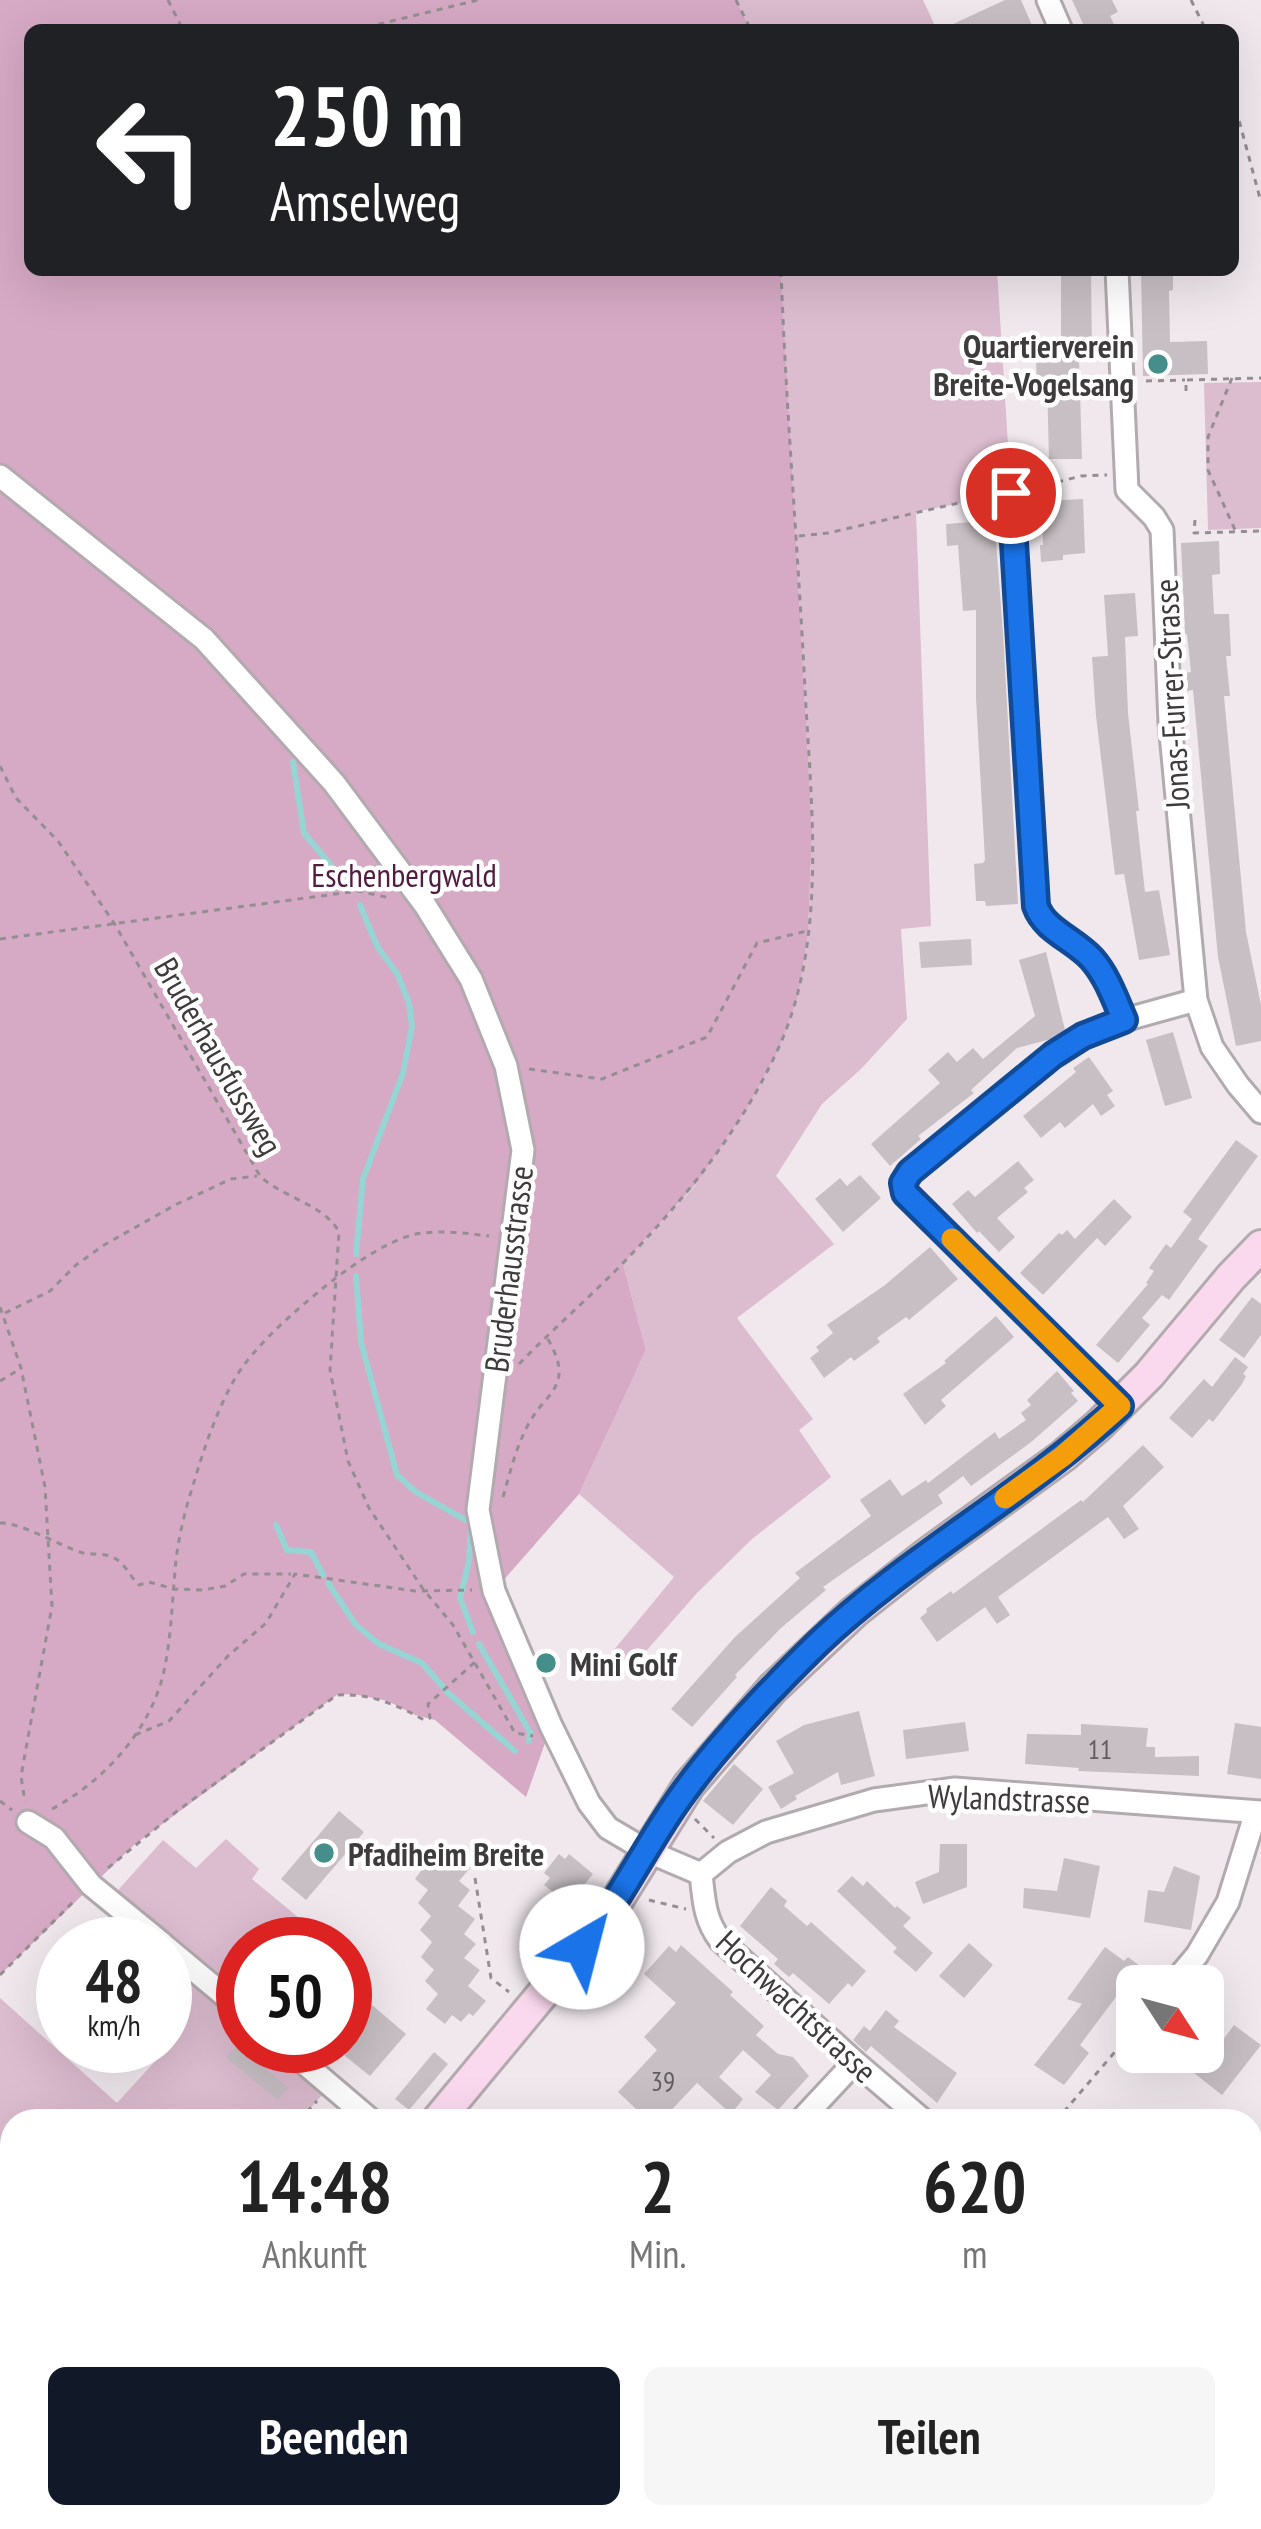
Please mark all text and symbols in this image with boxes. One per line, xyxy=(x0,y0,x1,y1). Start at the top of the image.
text: 250 m xyxy=(270,60,463,169)
icon: left xyxy=(72,72,228,228)
text: Amselweg xyxy=(270,166,460,236)
place label: Quartierverein Breite-Vogelsang xyxy=(933,324,1134,405)
marker: Quartierverein Breite-Vogelsang xyxy=(1145,351,1171,377)
pin xyxy=(960,442,1062,544)
icon: arrive xyxy=(978,460,1044,526)
street label: Jonas-Furrer-Strasse xyxy=(1144,578,1199,811)
park label: Eschenbergwald xyxy=(311,853,497,896)
street label: Bruderhausfussweg xyxy=(145,950,293,1162)
street label: Bruderhausstrasse xyxy=(474,1163,542,1375)
place label: Mini Golf xyxy=(570,1642,678,1685)
marker: Mini Golf xyxy=(533,1650,559,1676)
house number: 11 xyxy=(1088,1732,1112,1766)
street label: Wylandstrasse xyxy=(927,1774,1091,1822)
place label: Pfadiheim Breite xyxy=(348,1832,544,1875)
marker: Pfadiheim Breite xyxy=(311,1840,337,1866)
position arrow xyxy=(519,1884,645,2010)
speed limit sign: 50 xyxy=(216,1917,372,2073)
street label: Hochwachtstrasse xyxy=(708,1920,886,2092)
text: 48 xyxy=(85,1941,143,2019)
north arrow xyxy=(1116,1965,1224,2073)
map controls xyxy=(1116,1965,1224,2073)
text: km/h xyxy=(87,2005,141,2044)
house number: 39 xyxy=(651,2064,675,2098)
text: 14:48 xyxy=(237,2139,392,2232)
text: 2 xyxy=(641,2139,675,2232)
text: 620 xyxy=(923,2139,1026,2232)
text: Ankunft xyxy=(262,2228,367,2279)
text: Min. xyxy=(629,2228,686,2279)
text: m xyxy=(962,2228,987,2279)
button: Beenden xyxy=(48,2367,620,2505)
button: Teilen xyxy=(644,2367,1215,2505)

